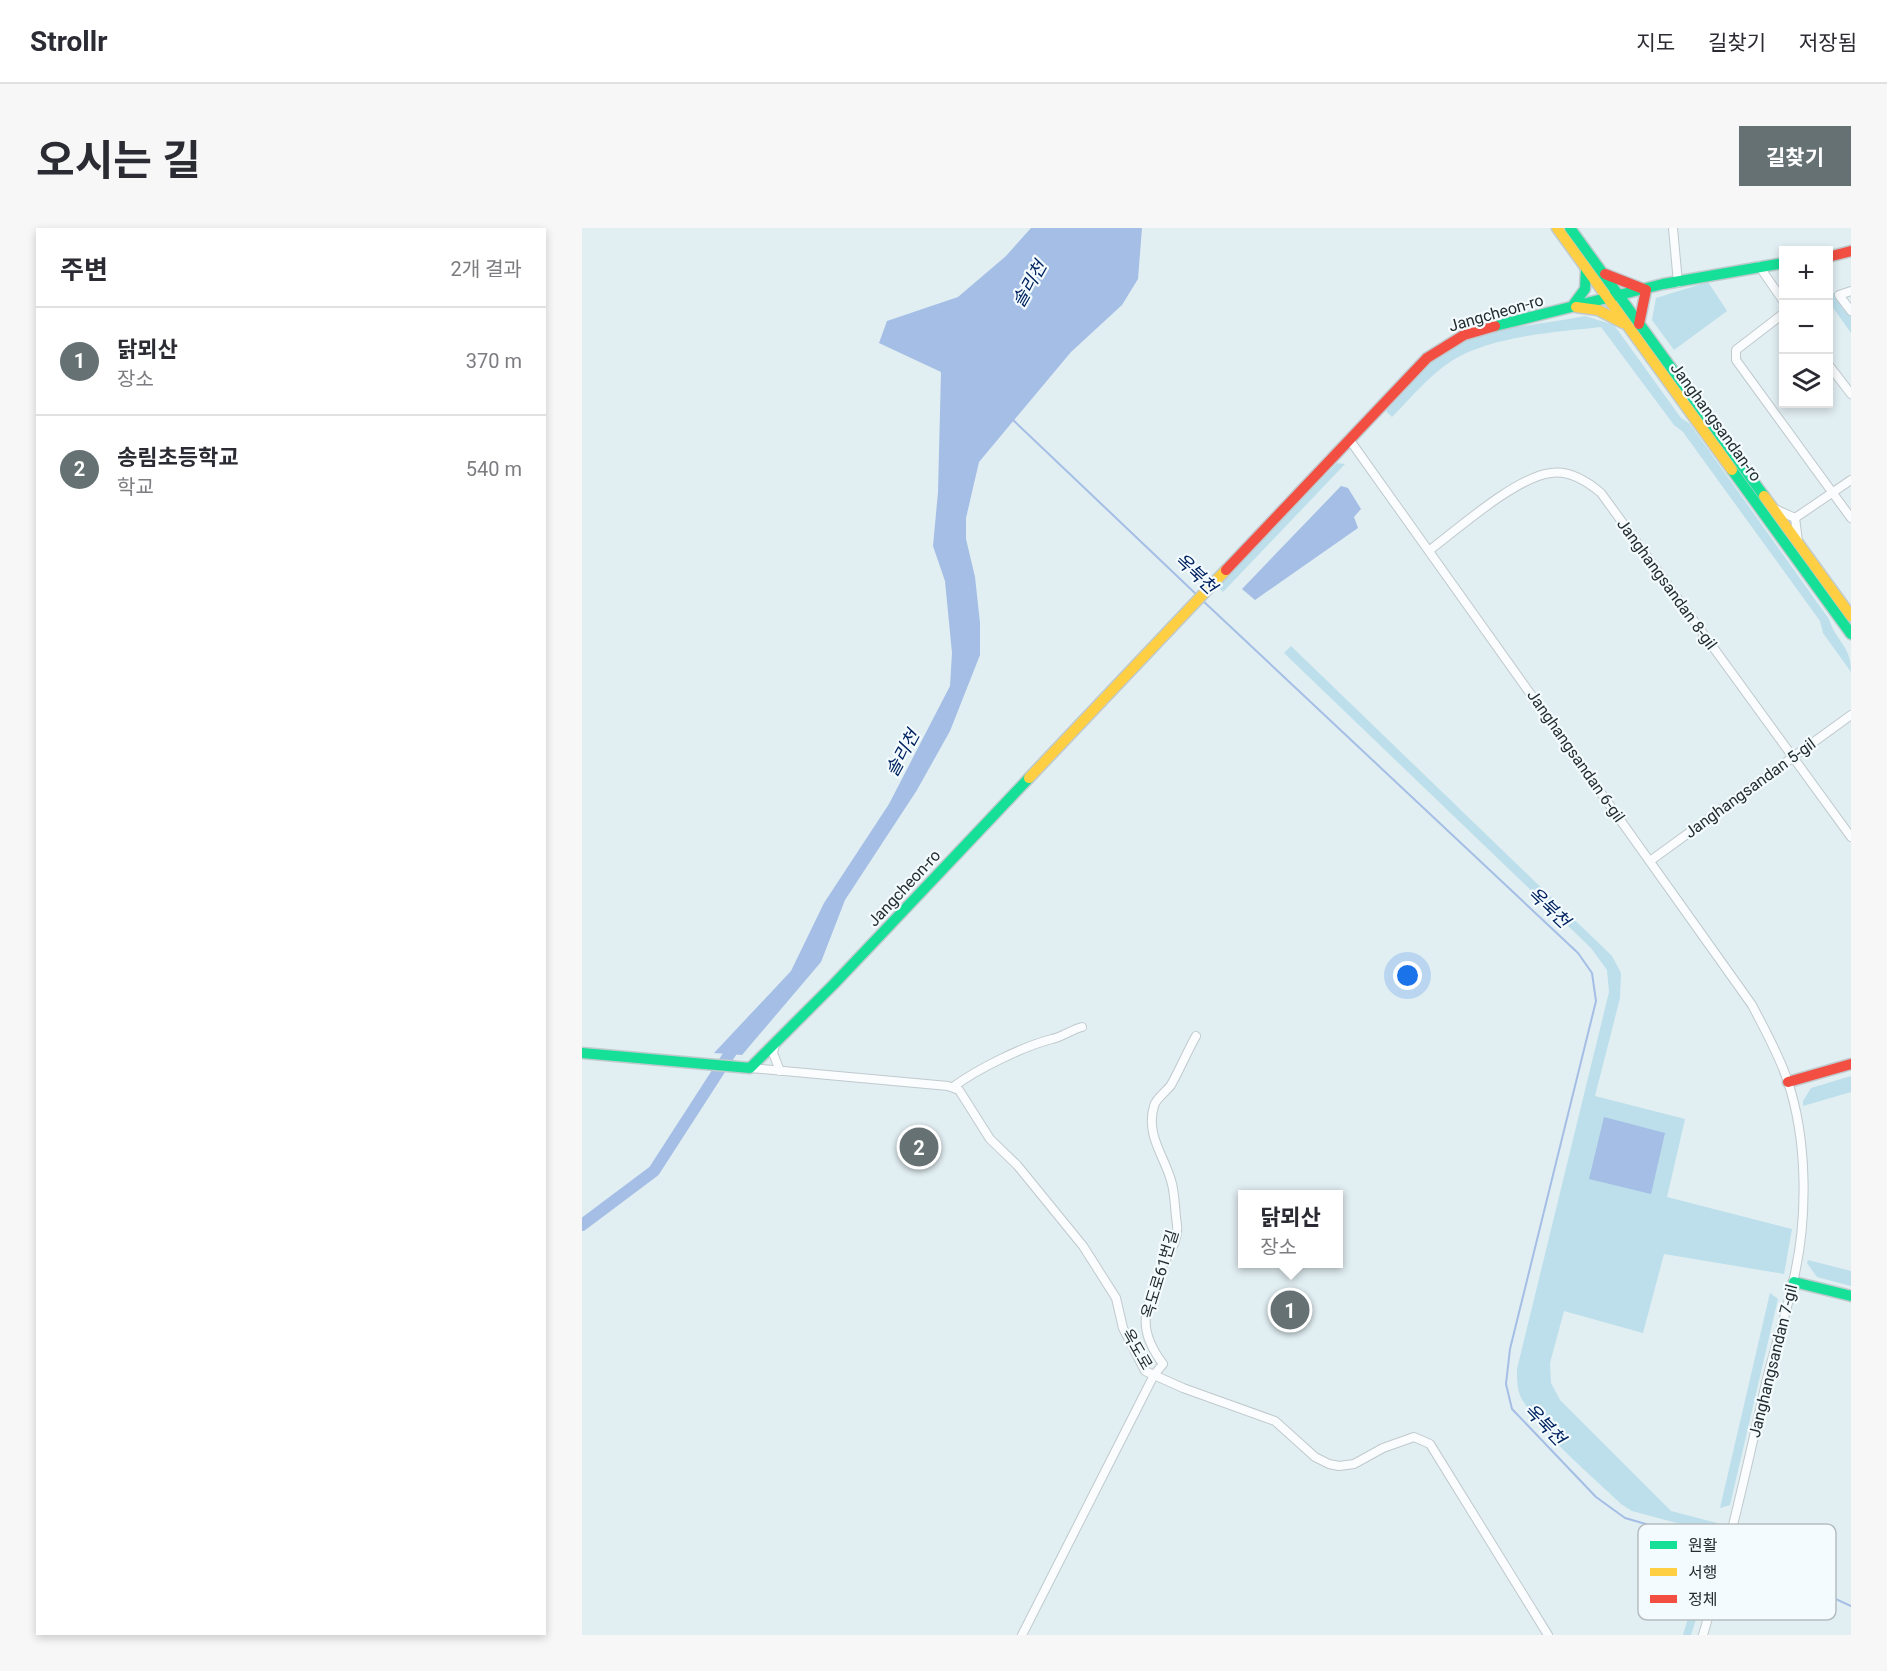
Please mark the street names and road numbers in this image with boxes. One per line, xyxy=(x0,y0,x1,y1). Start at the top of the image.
street label: Jangcheon-ro xyxy=(1446,290,1546,336)
street label: Janghangsandan-ro xyxy=(1667,359,1765,485)
street label: Janghangsandan 8-gil xyxy=(1613,515,1721,653)
street label: Janghangsandan 6-gil xyxy=(1523,686,1629,826)
street label: Janghangsandan 5-gil xyxy=(1681,734,1819,842)
street label: Jangcheon-ro xyxy=(864,846,944,930)
street label: 옥도로61번길 xyxy=(1138,1227,1182,1321)
street label: Janghangsandan 7-gil xyxy=(1745,1282,1801,1440)
street label: 옥도로 xyxy=(1118,1325,1156,1373)

